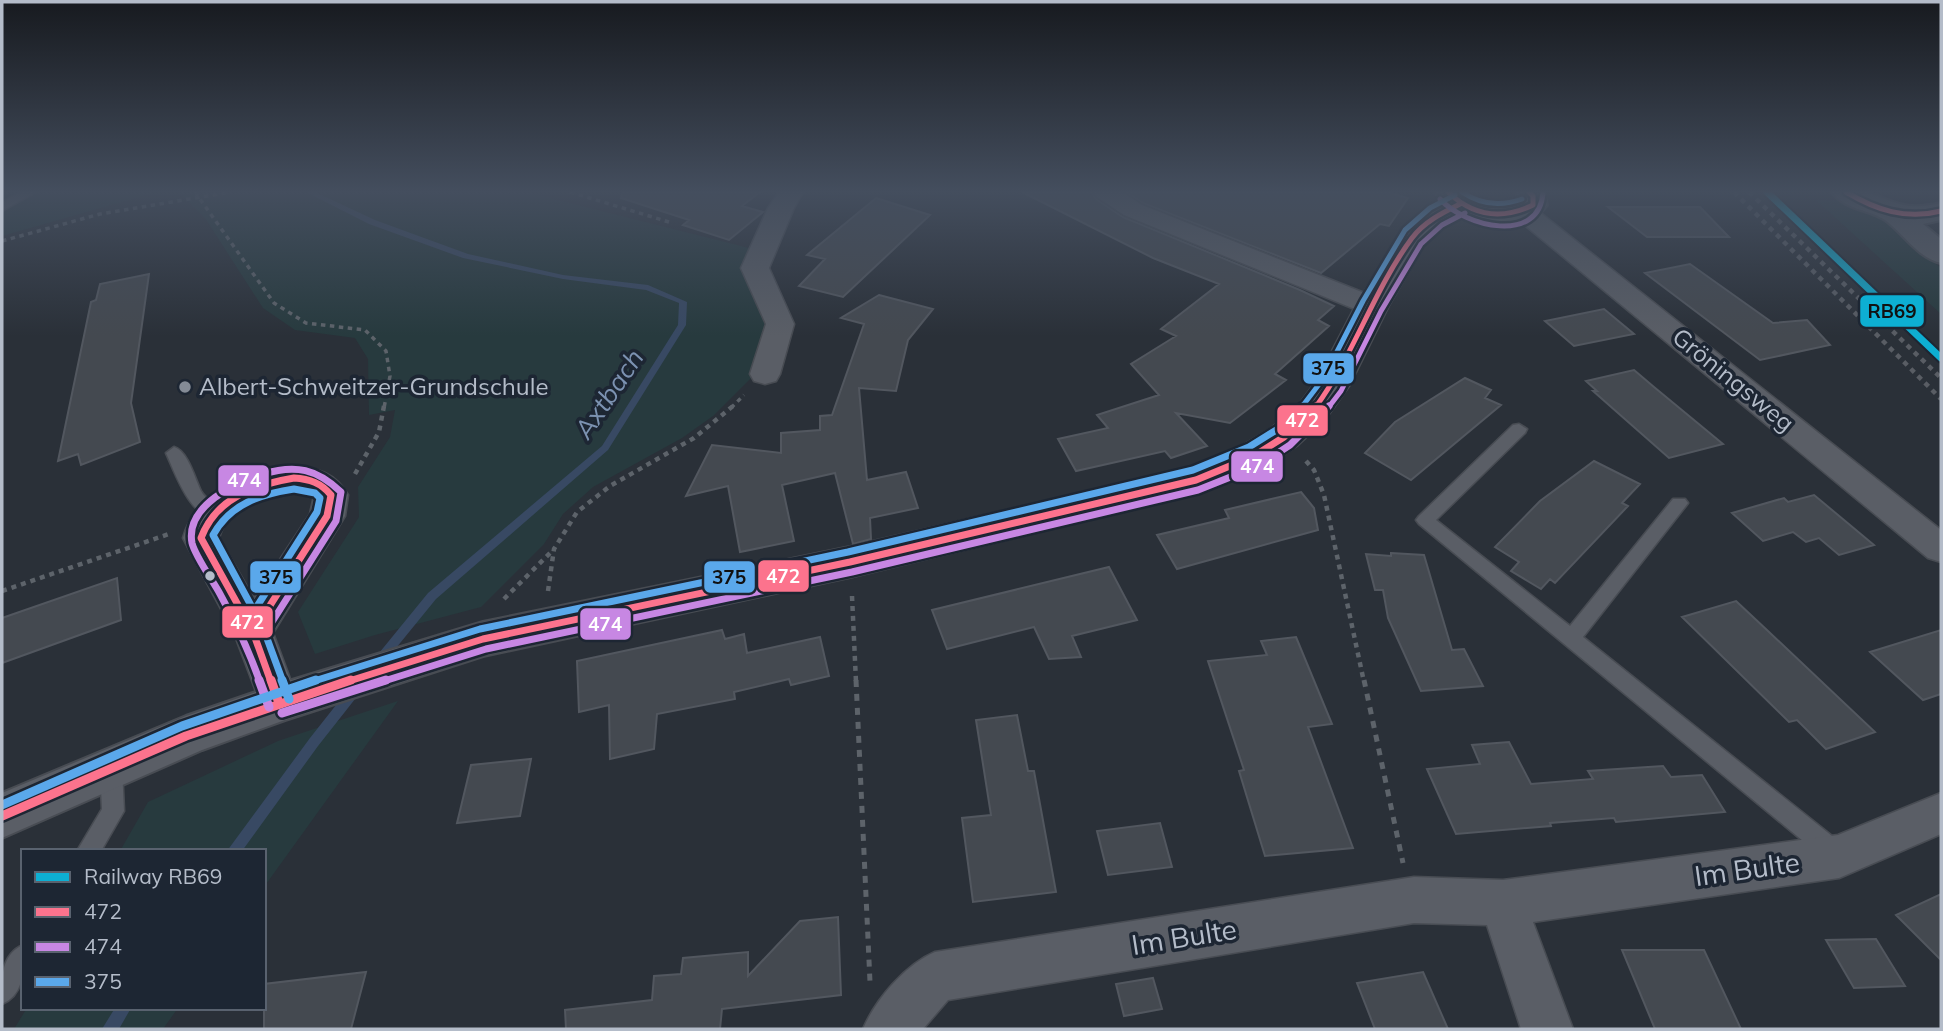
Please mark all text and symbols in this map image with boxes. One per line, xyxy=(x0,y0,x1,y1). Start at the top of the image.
line badge: RB69 xyxy=(1859,294,1925,328)
text: RB69 xyxy=(1867,299,1917,323)
street label: Gröningsweg xyxy=(1667,321,1801,437)
water label: Axtbach xyxy=(566,343,650,446)
line badge: 375 xyxy=(1302,352,1355,385)
text: 375 xyxy=(1311,356,1345,380)
place label: Albert-Schweitzer-Grundschule xyxy=(199,371,548,401)
marker: Albert-Schweitzer-Grundschule xyxy=(177,379,193,395)
line badge: 472 xyxy=(1276,404,1329,437)
text: 472 xyxy=(1285,408,1319,432)
line badge: 474 xyxy=(1230,450,1284,483)
text: 474 xyxy=(1240,454,1275,478)
line badge: 474 xyxy=(217,464,270,497)
text: 474 xyxy=(227,468,262,492)
line badge: 472 xyxy=(757,559,810,593)
line badge: 375 xyxy=(249,560,302,594)
line badge: 375 xyxy=(703,560,756,594)
text: 472 xyxy=(766,564,800,588)
text: 375 xyxy=(259,565,293,589)
text: 375 xyxy=(712,565,746,589)
unlabelled marker xyxy=(203,569,217,583)
line badge: 472 xyxy=(221,605,274,639)
line badge: 474 xyxy=(579,607,632,641)
text: 472 xyxy=(230,610,264,634)
text: 474 xyxy=(588,612,623,636)
street label: Im Bulte xyxy=(1692,844,1802,893)
legend xyxy=(21,849,266,1010)
text: Railway RB69 xyxy=(84,863,222,889)
text: 472 xyxy=(84,898,122,924)
street label: Im Bulte xyxy=(1129,911,1239,962)
text: 474 xyxy=(84,933,122,959)
text: 375 xyxy=(84,968,122,994)

